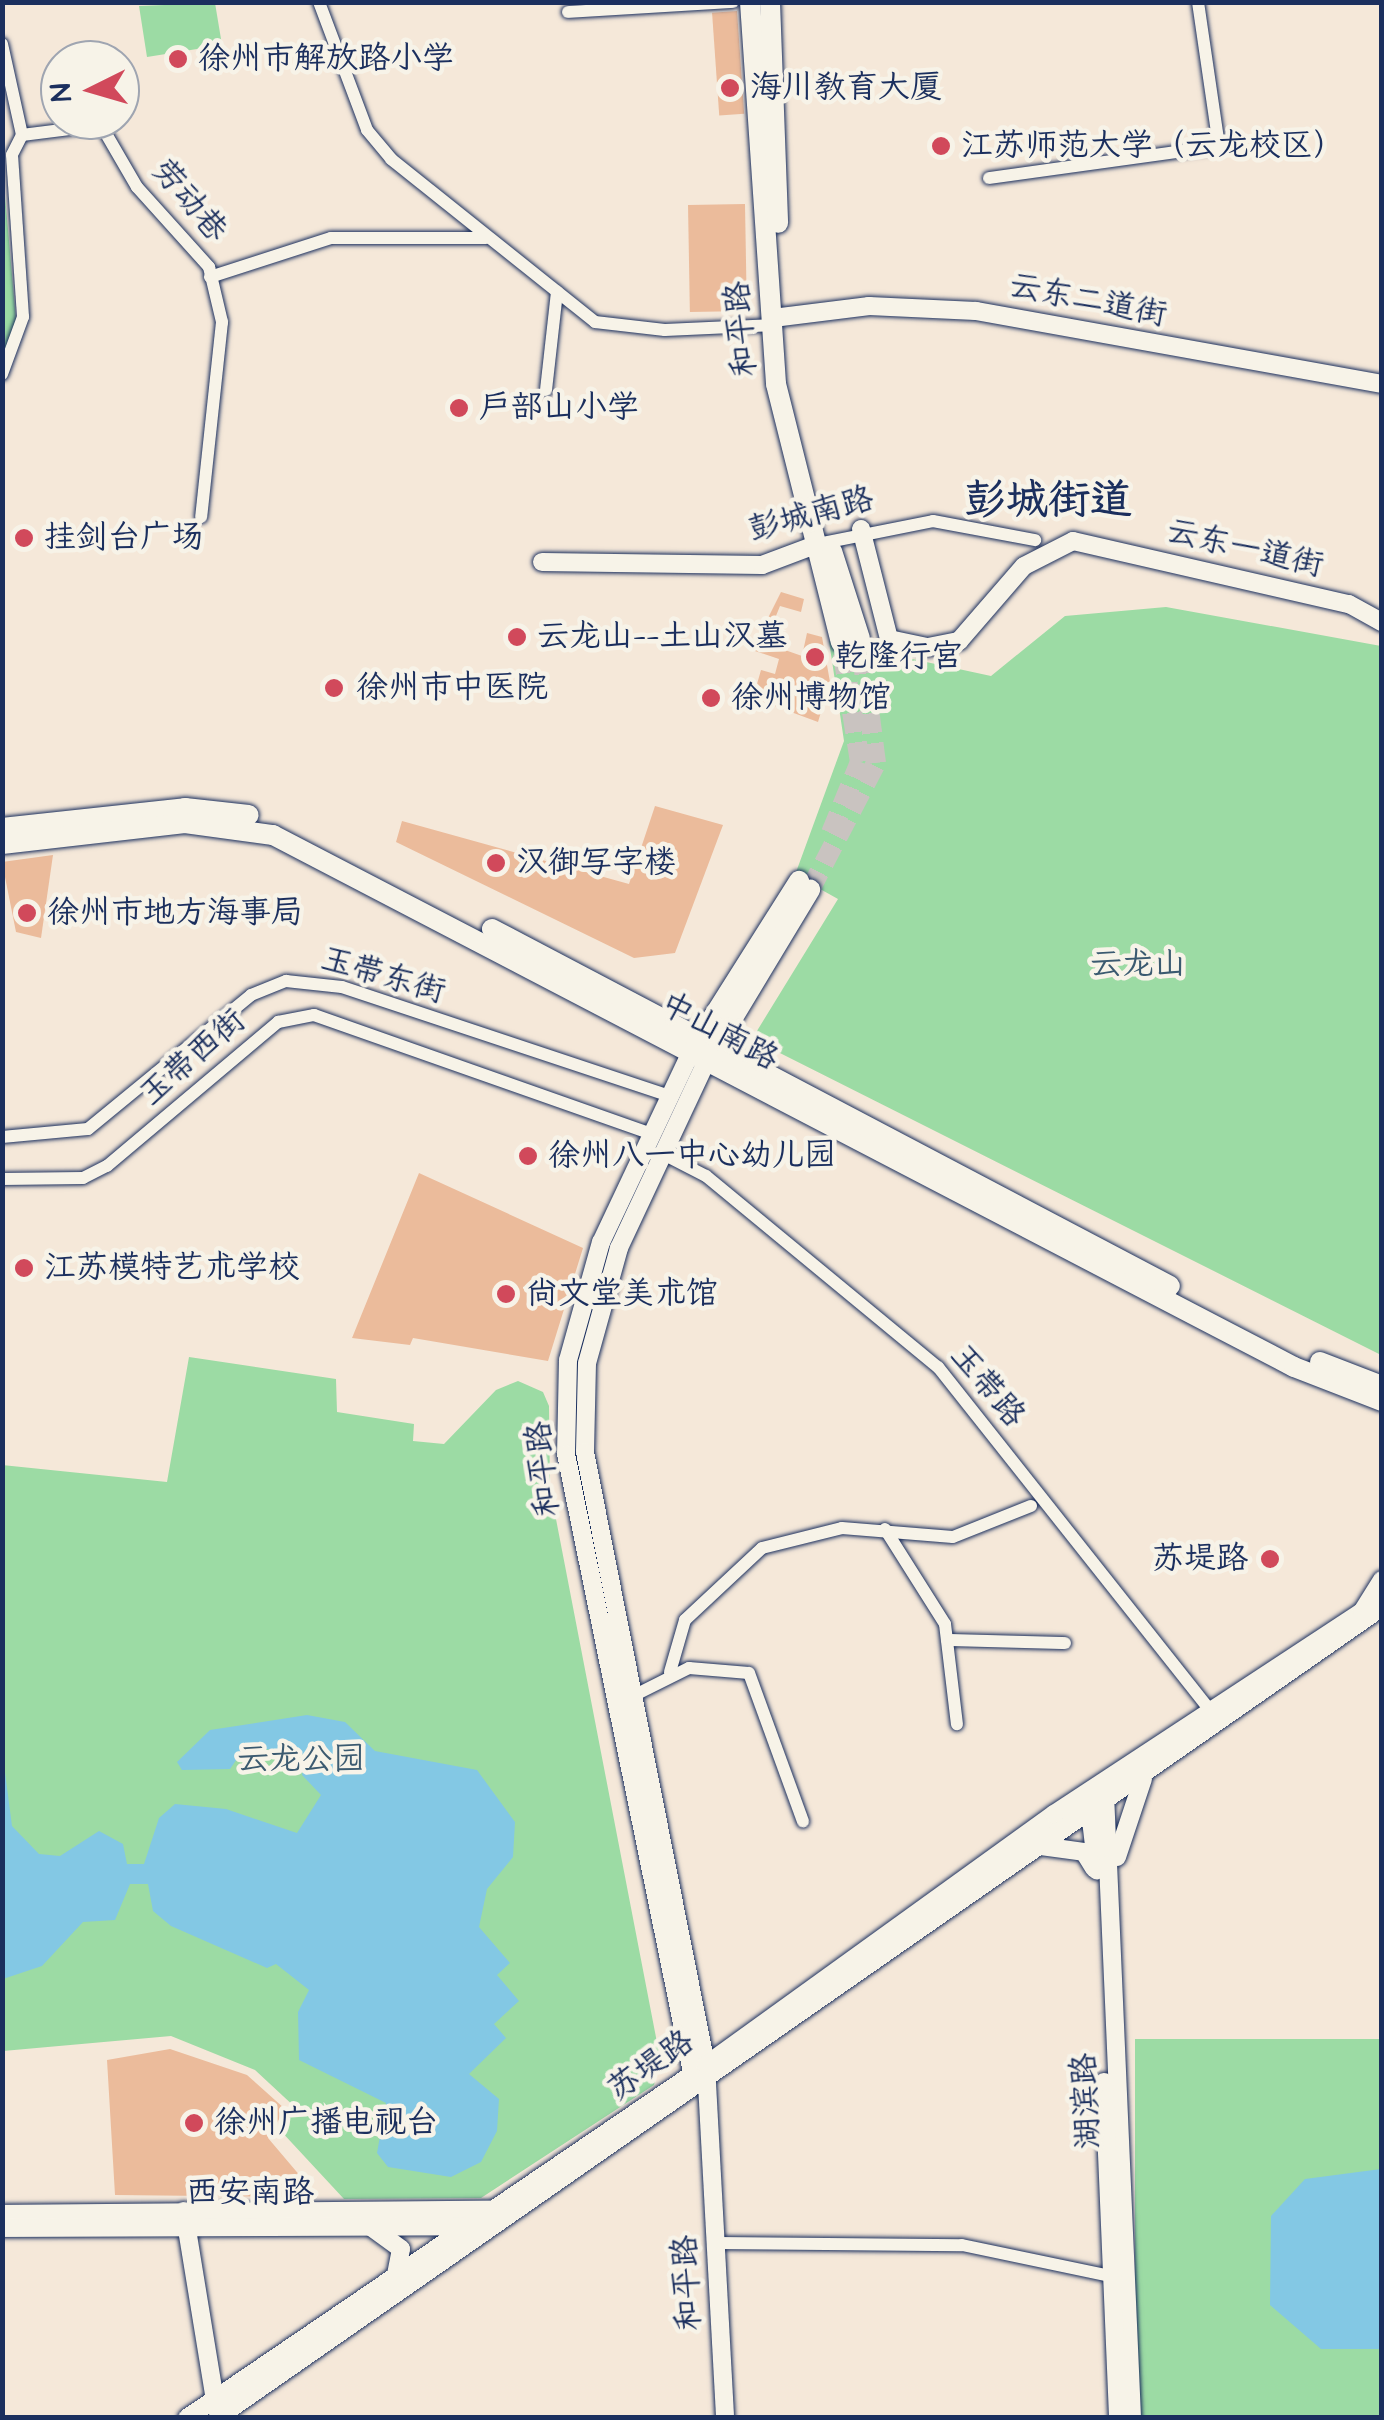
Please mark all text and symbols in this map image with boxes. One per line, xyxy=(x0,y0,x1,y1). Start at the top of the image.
north arrow xyxy=(40,40,140,140)
place label: 徐州市解放路小学 xyxy=(198,40,454,78)
marker: 徐州市解放路小学 xyxy=(167,48,189,70)
place label: 海川教育大厦 xyxy=(750,69,942,107)
marker: 海川教育大厦 xyxy=(719,77,741,99)
text: N xyxy=(41,82,82,103)
place label: 江苏师范大学（云龙校区） xyxy=(961,127,1345,165)
marker: 江苏师范大学（云龙校区） xyxy=(930,135,952,157)
street label: 劳动巷 xyxy=(143,152,235,250)
street label: 云东二道街 xyxy=(1006,267,1170,335)
street label: 和平路 xyxy=(719,280,765,378)
place label: 户部山小学 xyxy=(479,389,639,427)
marker: 户部山小学 xyxy=(448,397,470,419)
district label: 彭城街道 xyxy=(964,476,1132,526)
street label: 彭城南路 xyxy=(744,480,878,550)
street label: 云东一道街 xyxy=(1163,512,1327,586)
place label: 挂剑台广场 xyxy=(44,519,204,557)
marker: 挂剑台广场 xyxy=(13,527,35,549)
place label: 云龙山——土山汉墓 xyxy=(537,618,787,656)
marker: 云龙山——土山汉墓 xyxy=(506,626,528,648)
place label: 乾隆行宫 xyxy=(835,638,963,676)
marker: 乾隆行宫 xyxy=(804,646,826,668)
place label: 徐州市中医院 xyxy=(356,669,548,707)
marker: 徐州市中医院 xyxy=(321,675,347,701)
place label: 徐州博物馆 xyxy=(731,679,891,717)
marker: 徐州博物馆 xyxy=(700,687,722,709)
place label: 汉御写字楼 xyxy=(516,844,676,882)
marker: 汉御写字楼 xyxy=(485,852,507,874)
place label: 徐州市地方海事局 xyxy=(47,894,303,932)
marker: 徐州市地方海事局 xyxy=(16,902,38,924)
street label: 玉带东街 xyxy=(316,940,450,1012)
park label: 云龙山 xyxy=(1090,946,1186,984)
street label: 中山南路 xyxy=(653,985,785,1079)
street label: 玉带西街 xyxy=(132,1002,254,1114)
place label: 徐州八一中心幼儿园 xyxy=(548,1137,836,1175)
marker: 徐州八一中心幼儿园 xyxy=(517,1145,539,1167)
place label: 江苏模特艺术学校 xyxy=(44,1249,300,1287)
marker: 江苏模特艺术学校 xyxy=(13,1257,35,1279)
place label: 尚文堂美术馆 xyxy=(526,1275,718,1313)
marker: 尚文堂美术馆 xyxy=(495,1283,517,1305)
street label: 玉带路 xyxy=(941,1337,1033,1435)
street label: 和平路 xyxy=(520,1419,568,1519)
place label: 苏堤路 xyxy=(1152,1540,1248,1578)
marker: 苏堤路 xyxy=(1257,1546,1283,1572)
park label: 云龙公园 xyxy=(237,1741,365,1779)
street label: 苏堤路 xyxy=(601,2023,701,2109)
street label: 湖滨路 xyxy=(1065,2052,1109,2150)
place label: 徐州广播电视台 xyxy=(214,2104,438,2142)
marker: 徐州广播电视台 xyxy=(183,2112,205,2134)
street label: 西安南路 xyxy=(186,2174,314,2212)
street label: 和平路 xyxy=(666,2234,710,2332)

